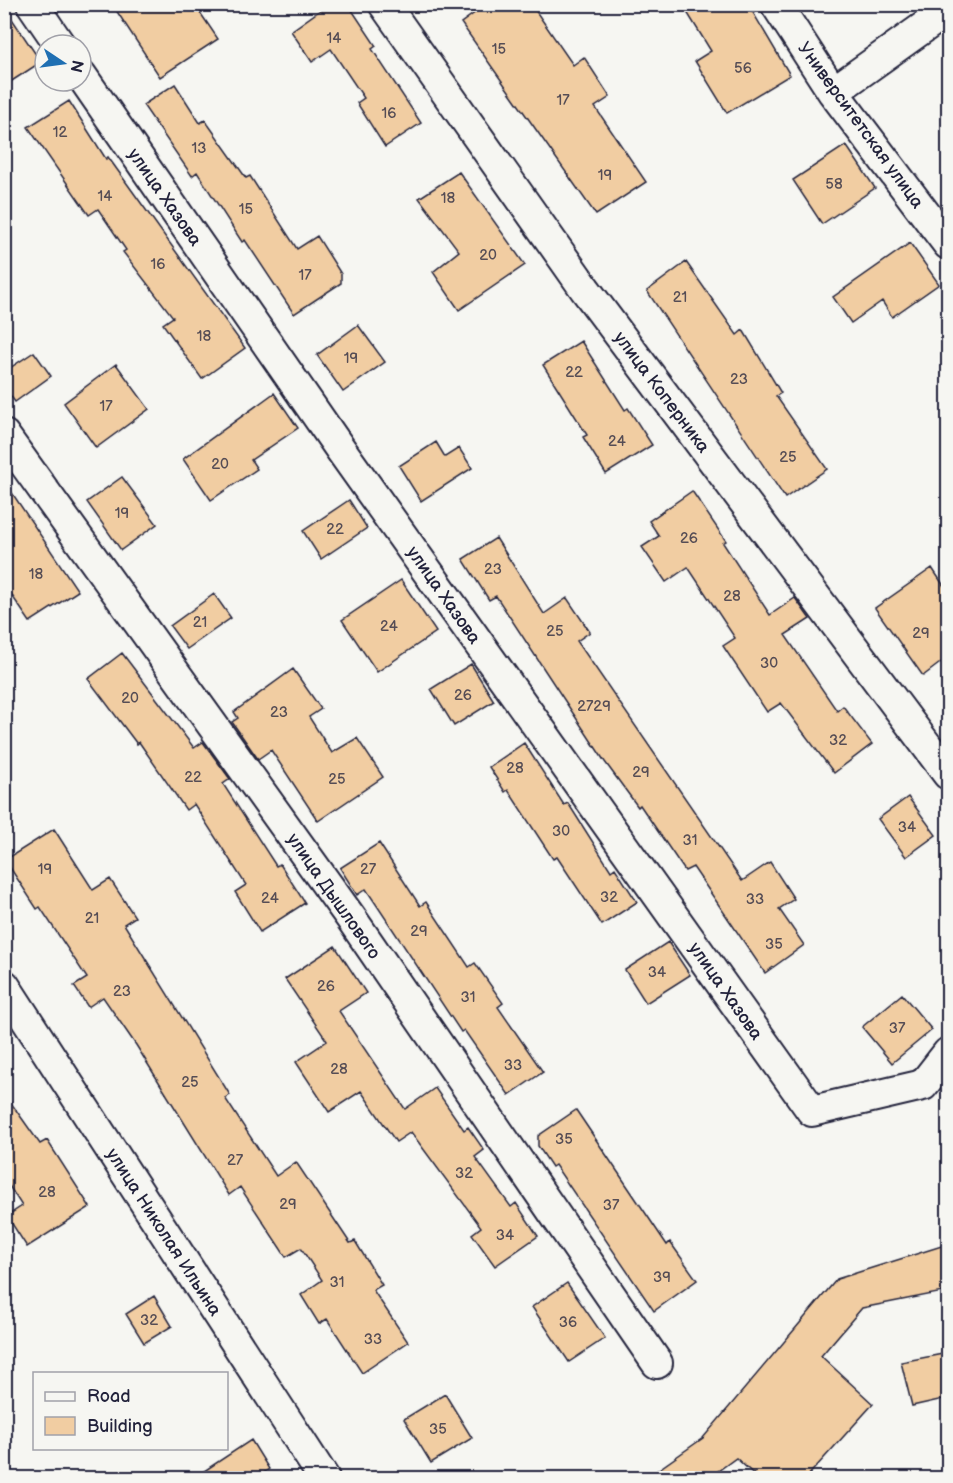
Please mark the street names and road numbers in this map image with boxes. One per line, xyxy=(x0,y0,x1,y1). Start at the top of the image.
street label: Университетская улица xyxy=(793,38,928,213)
street label: улица Хазова xyxy=(123,144,206,250)
street label: улица Коперника xyxy=(609,328,714,457)
street label: улица Хазова xyxy=(402,542,485,648)
street label: улица Дышлового xyxy=(282,829,385,963)
street label: улица Хазова xyxy=(684,938,767,1044)
street label: улица Николая Ильина xyxy=(102,1145,226,1320)

